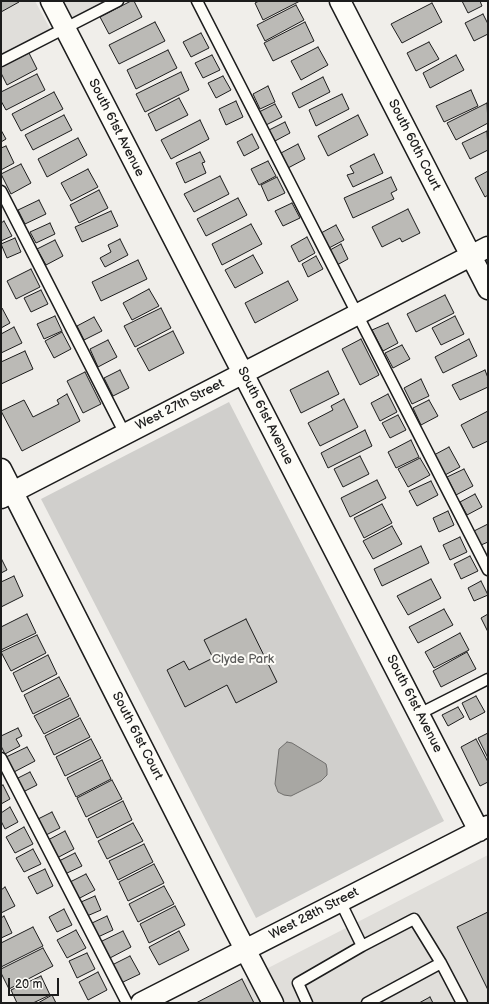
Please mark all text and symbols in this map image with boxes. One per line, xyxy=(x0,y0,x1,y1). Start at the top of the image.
street label: South 61st Avenue xyxy=(85,77,147,179)
street label: South 60th Court xyxy=(384,97,444,193)
street label: South 61st Avenue xyxy=(234,365,296,467)
street label: West 27th Street xyxy=(133,376,227,434)
park label: Clyde Park xyxy=(212,652,274,668)
street label: South 61st Avenue xyxy=(383,653,445,755)
street label: South 61st Court xyxy=(108,689,166,783)
street label: West 28th Street xyxy=(267,885,361,943)
scale bar xyxy=(10,970,61,996)
text: 20 m xyxy=(15,977,42,992)

